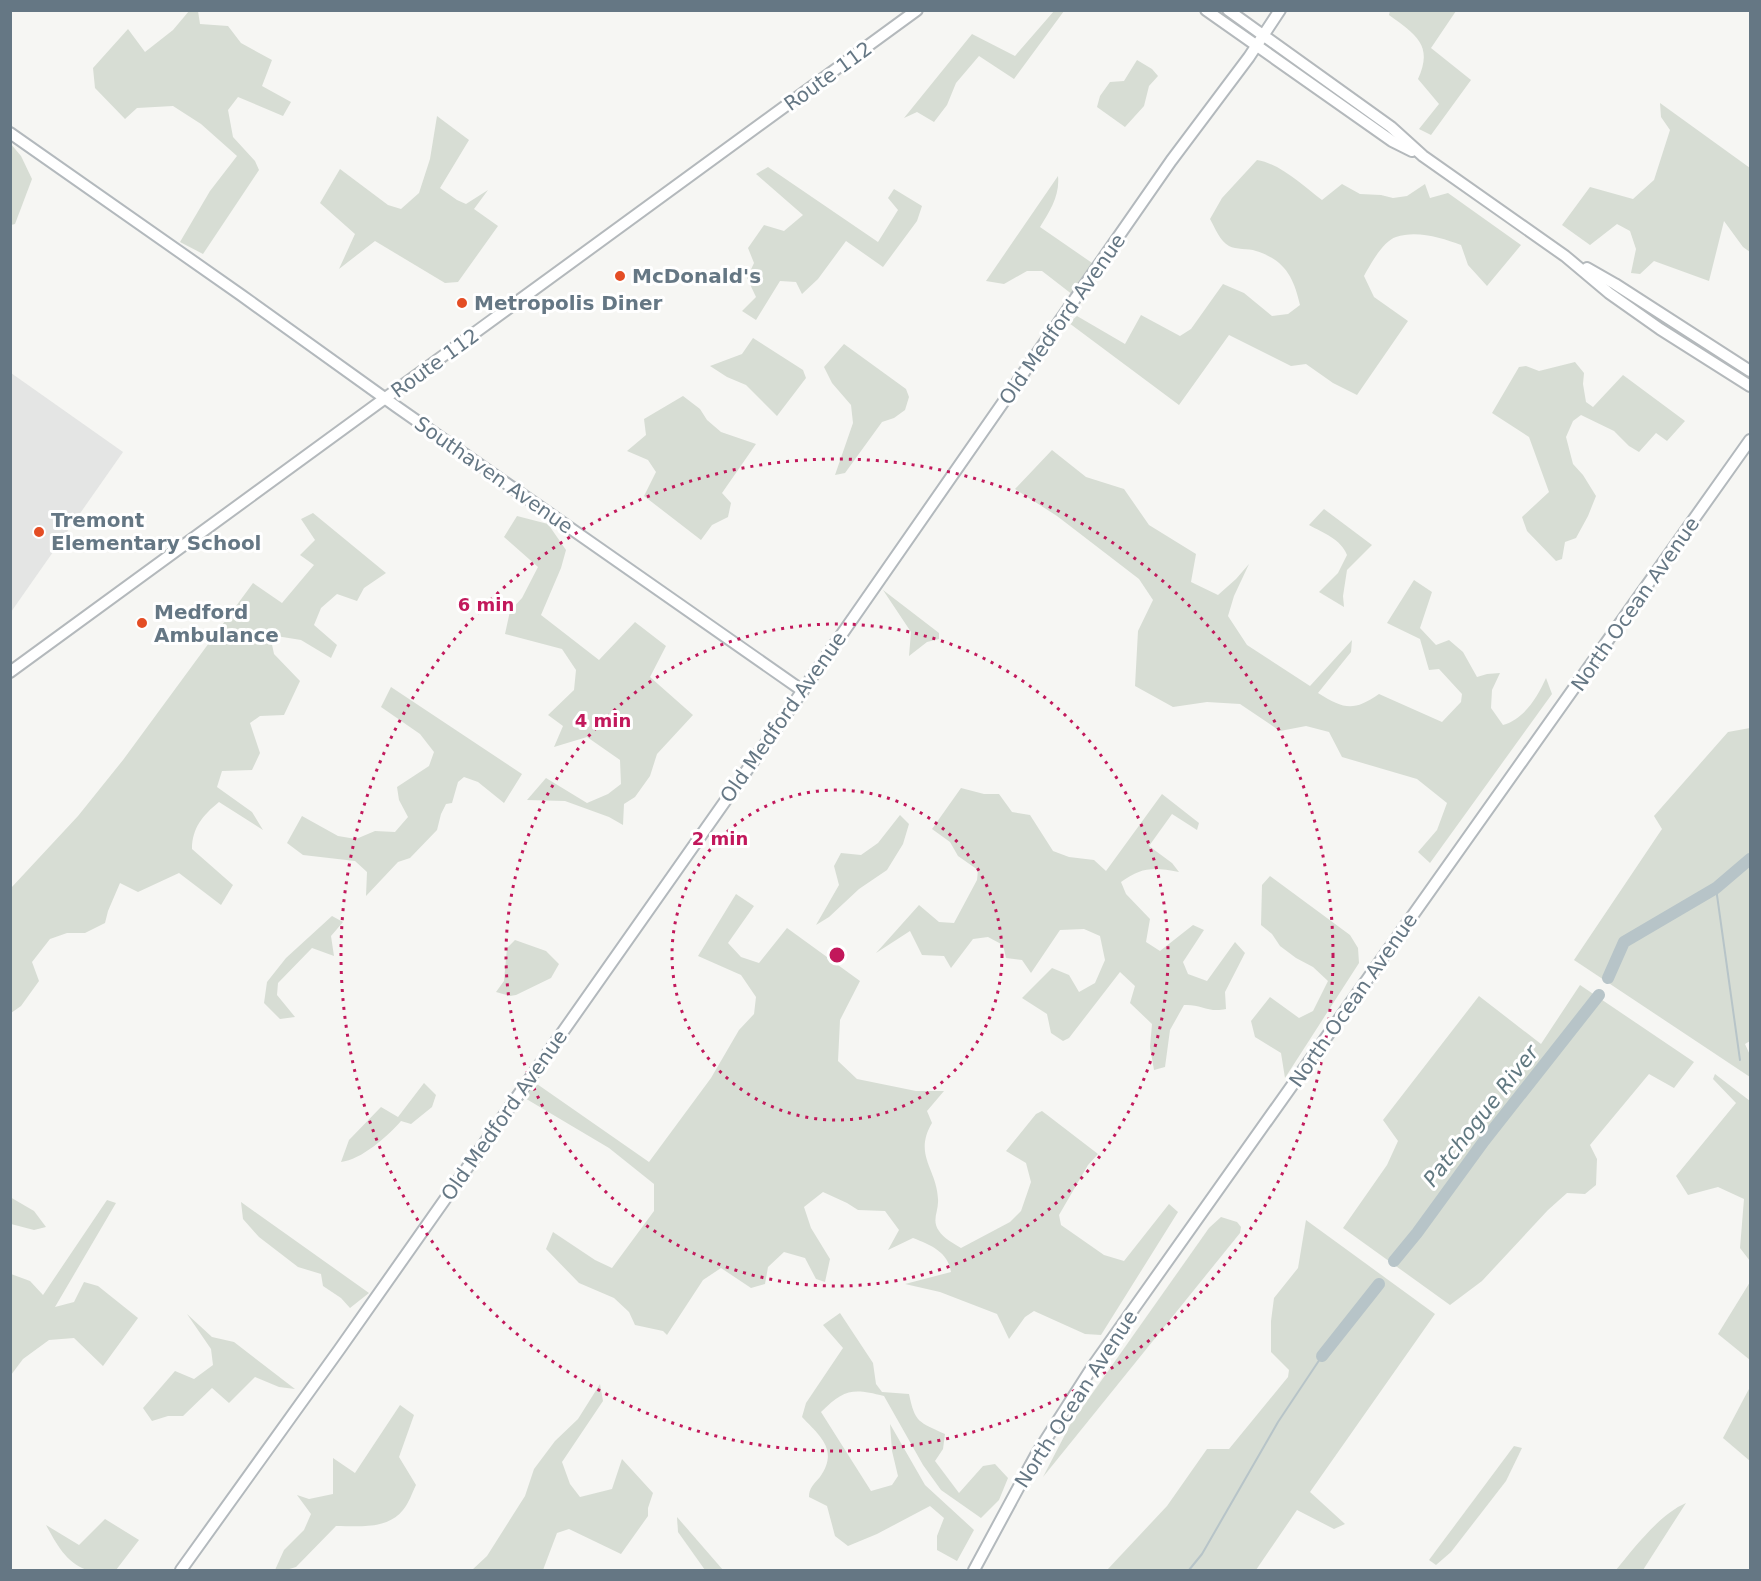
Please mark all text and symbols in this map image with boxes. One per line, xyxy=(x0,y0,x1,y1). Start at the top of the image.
street label: Route 112 xyxy=(779,36,877,116)
street label: Old Medford Avenue xyxy=(994,229,1130,409)
place label: McDonald's xyxy=(632,264,761,288)
marker: McDonald's xyxy=(613,269,627,283)
place label: Metropolis Diner xyxy=(474,291,663,315)
marker: Metropolis Diner xyxy=(455,296,469,310)
street label: Route 112 xyxy=(386,323,484,403)
street label: Southaven Avenue xyxy=(410,411,578,539)
place label: Tremont Elementary School xyxy=(51,508,261,555)
street label: North Ocean Avenue xyxy=(1566,512,1704,696)
marker: Tremont Elementary School xyxy=(32,525,46,539)
text: 6 min xyxy=(458,594,514,615)
place label: Medford Ambulance xyxy=(154,600,279,647)
marker: Medford Ambulance xyxy=(135,616,149,630)
street label: Old Medford Avenue xyxy=(715,627,851,807)
text: 4 min xyxy=(575,710,631,731)
text: 2 min xyxy=(692,828,748,849)
street label: North Ocean Avenue xyxy=(1284,908,1422,1092)
centre of rings xyxy=(827,945,847,965)
street label: Old Medford Avenue xyxy=(436,1025,572,1205)
water label: Patchogue River xyxy=(1419,1040,1544,1191)
street label: North Ocean Avenue xyxy=(1010,1306,1142,1492)

